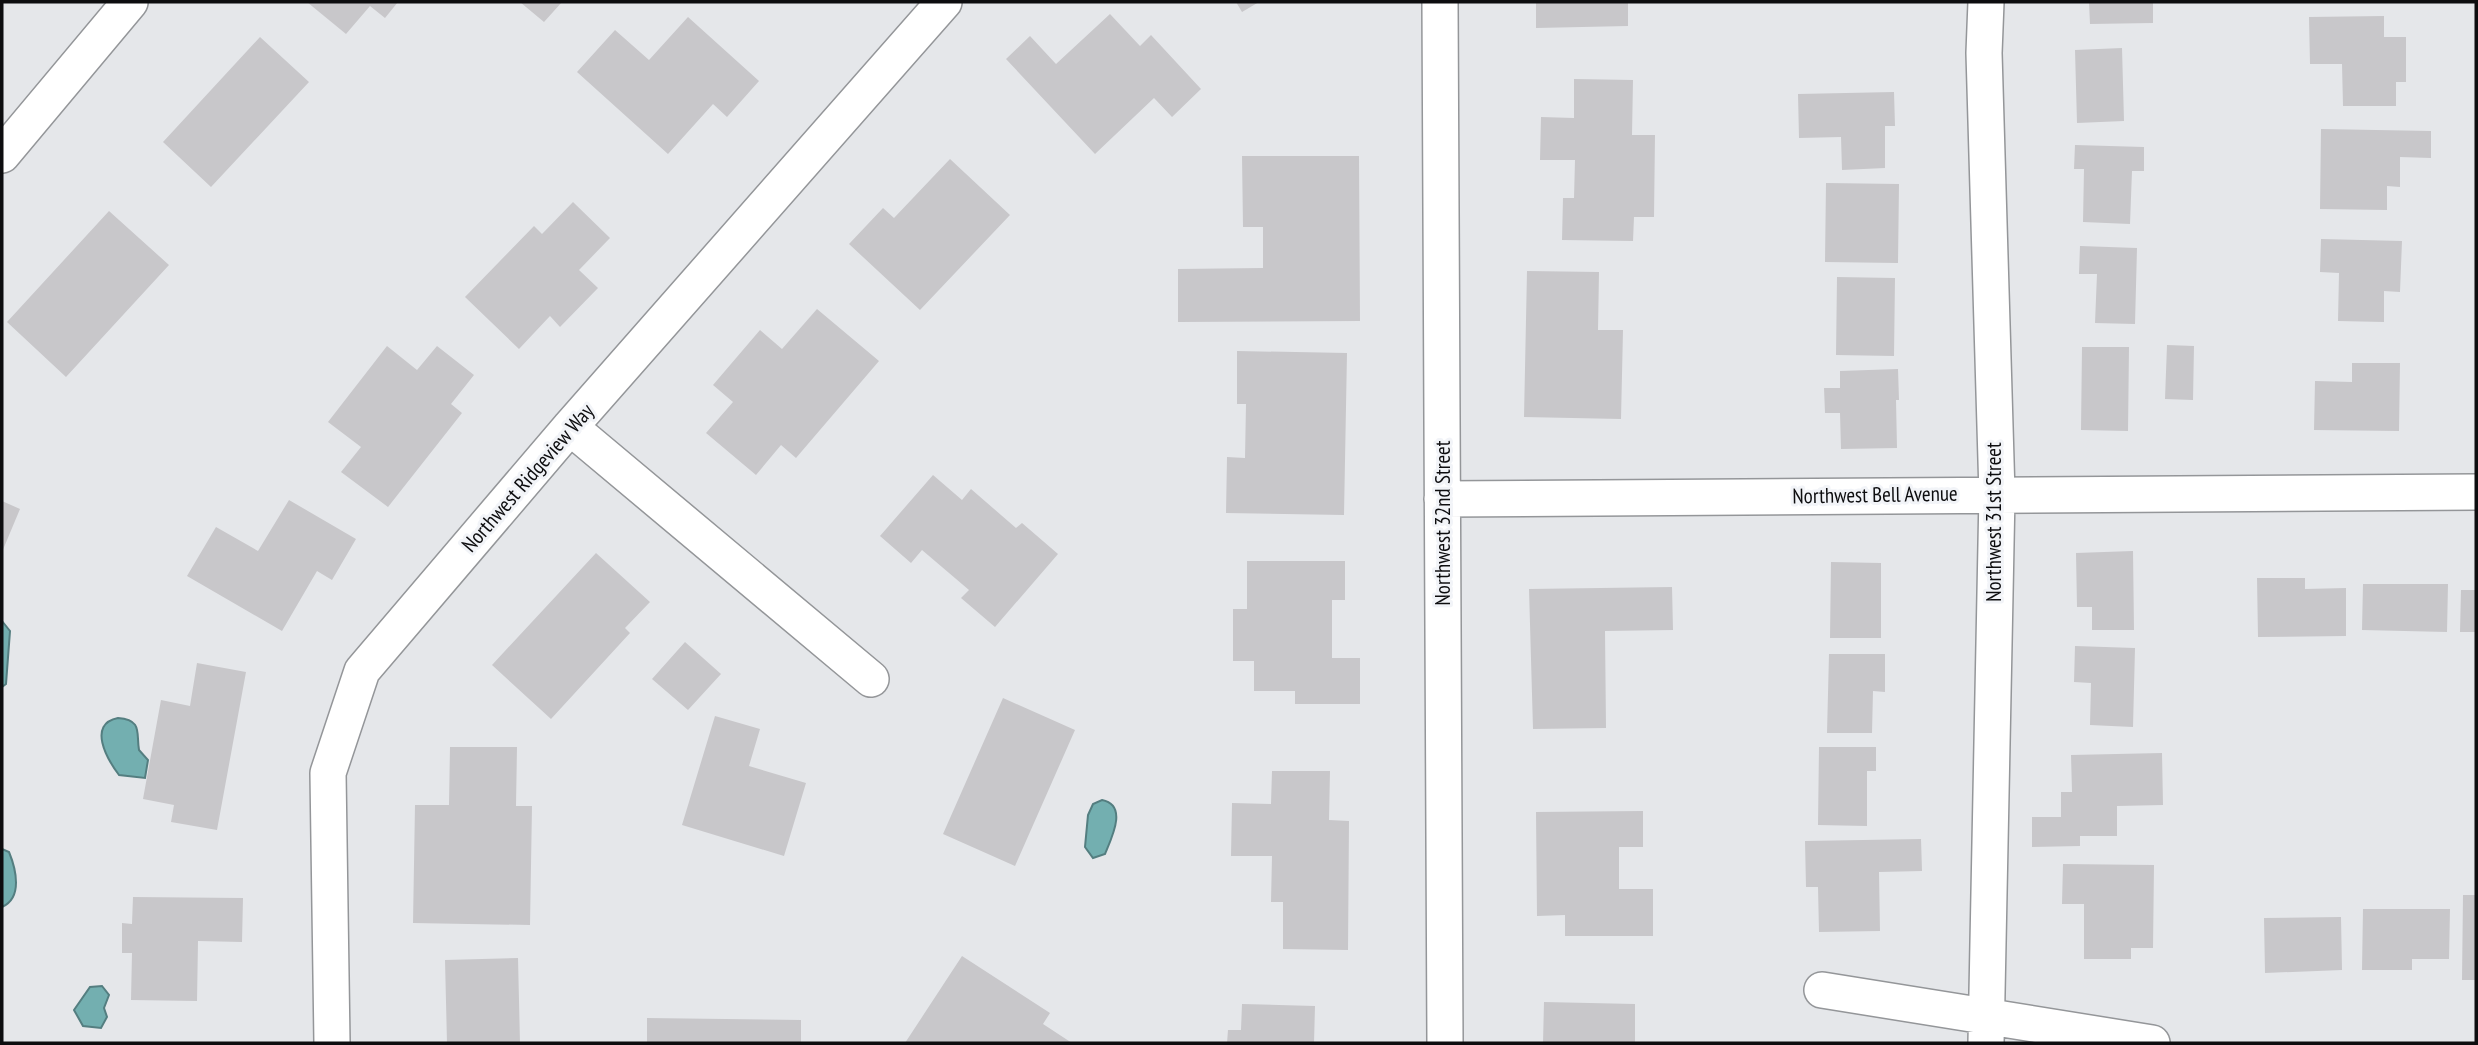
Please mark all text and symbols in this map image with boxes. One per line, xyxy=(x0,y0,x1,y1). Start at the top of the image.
street label: Northwest Ridgeview Way xyxy=(456,398,600,557)
street label: Northwest 32nd Street xyxy=(1429,440,1456,605)
street label: Northwest 31st Street xyxy=(1980,442,2007,602)
street label: Northwest Bell Avenue xyxy=(1792,480,1958,509)

